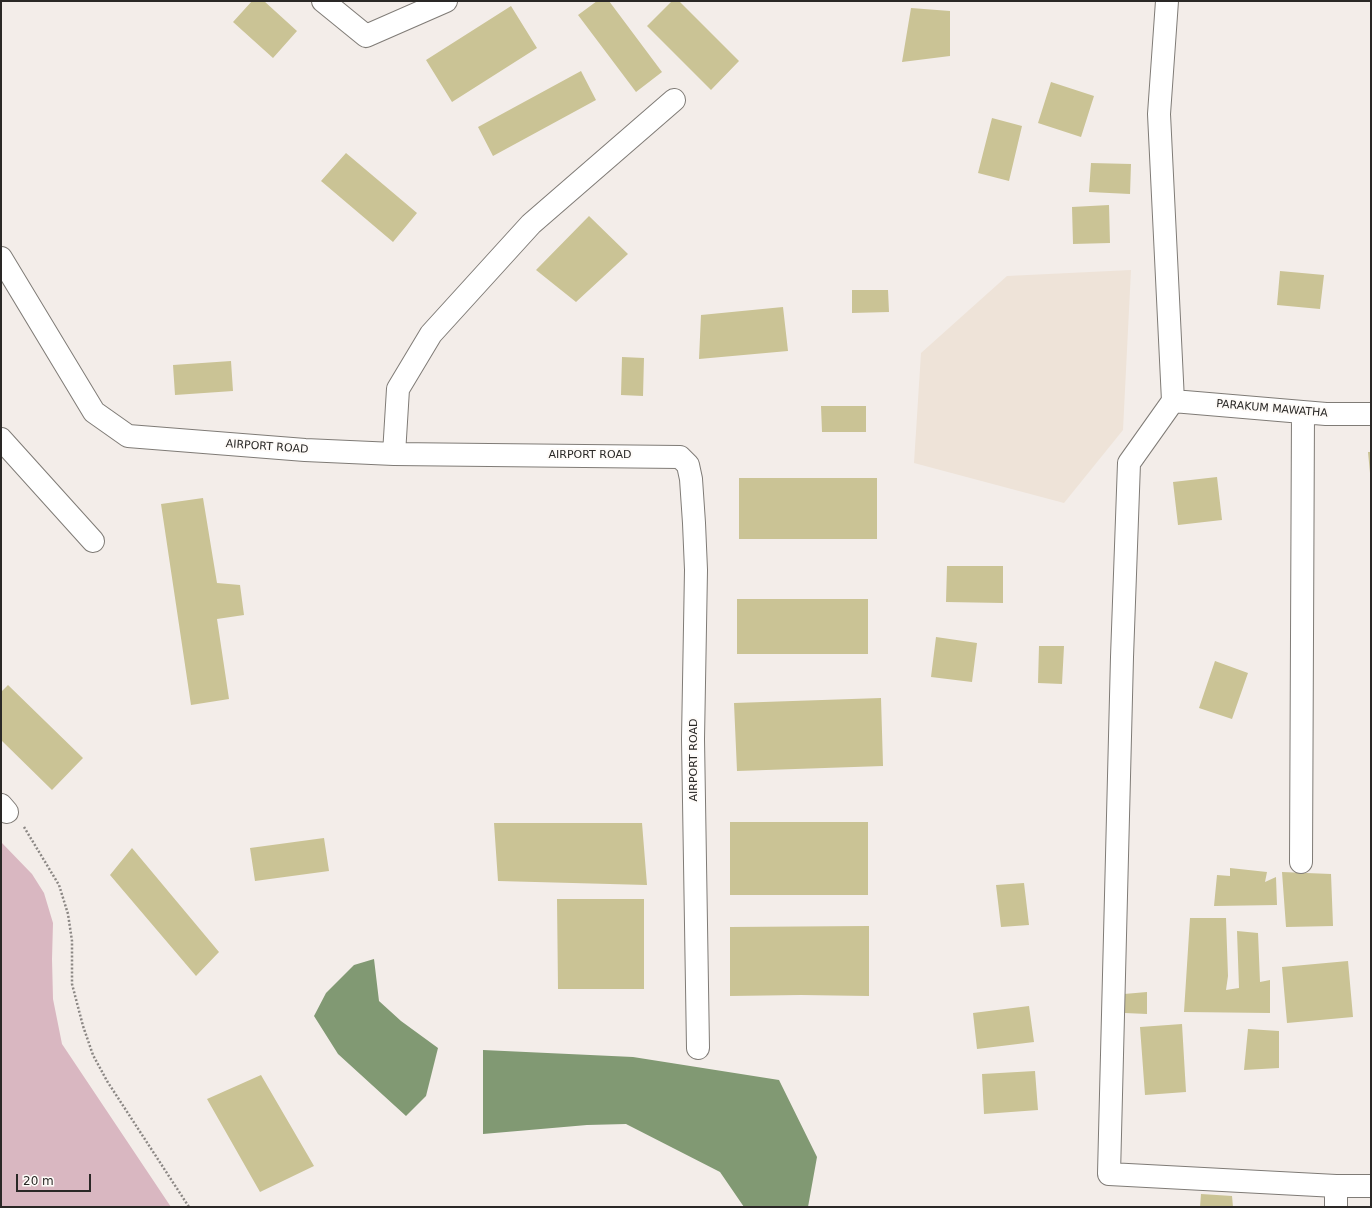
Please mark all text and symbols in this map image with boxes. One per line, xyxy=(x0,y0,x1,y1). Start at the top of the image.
street label: PARAKUM MAWATHA xyxy=(1216,398,1328,420)
street label: AIRPORT ROAD xyxy=(225,438,309,456)
street label: AIRPORT ROAD xyxy=(549,448,631,462)
street label: AIRPORT ROAD xyxy=(687,719,701,801)
scale bar xyxy=(18,1166,93,1192)
text: 20 m xyxy=(23,1174,54,1188)

